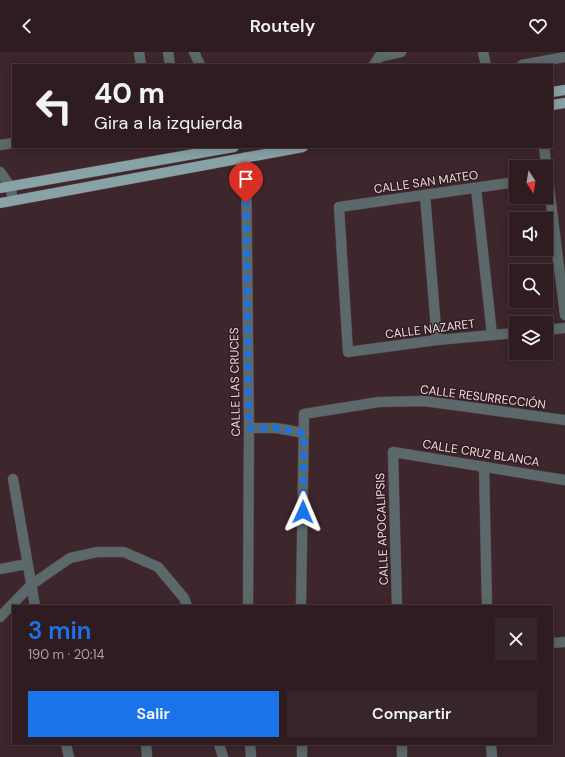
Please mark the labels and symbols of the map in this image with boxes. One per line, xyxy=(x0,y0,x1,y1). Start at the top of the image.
north arrow xyxy=(509,160,553,204)
pin xyxy=(229,162,263,203)
street label: CALLE SAN MATEO xyxy=(373,167,479,197)
street label: CALLE NAZARET xyxy=(384,316,476,342)
street label: CALLE LAS CRUCES xyxy=(226,327,244,437)
street label: CALLE RESURRECCIÓN xyxy=(419,381,547,413)
street label: CALLE CRUZ BLANCA xyxy=(421,436,541,470)
street label: CALLE APOCALIPSIS xyxy=(372,473,392,585)
position arrow xyxy=(282,491,324,533)

